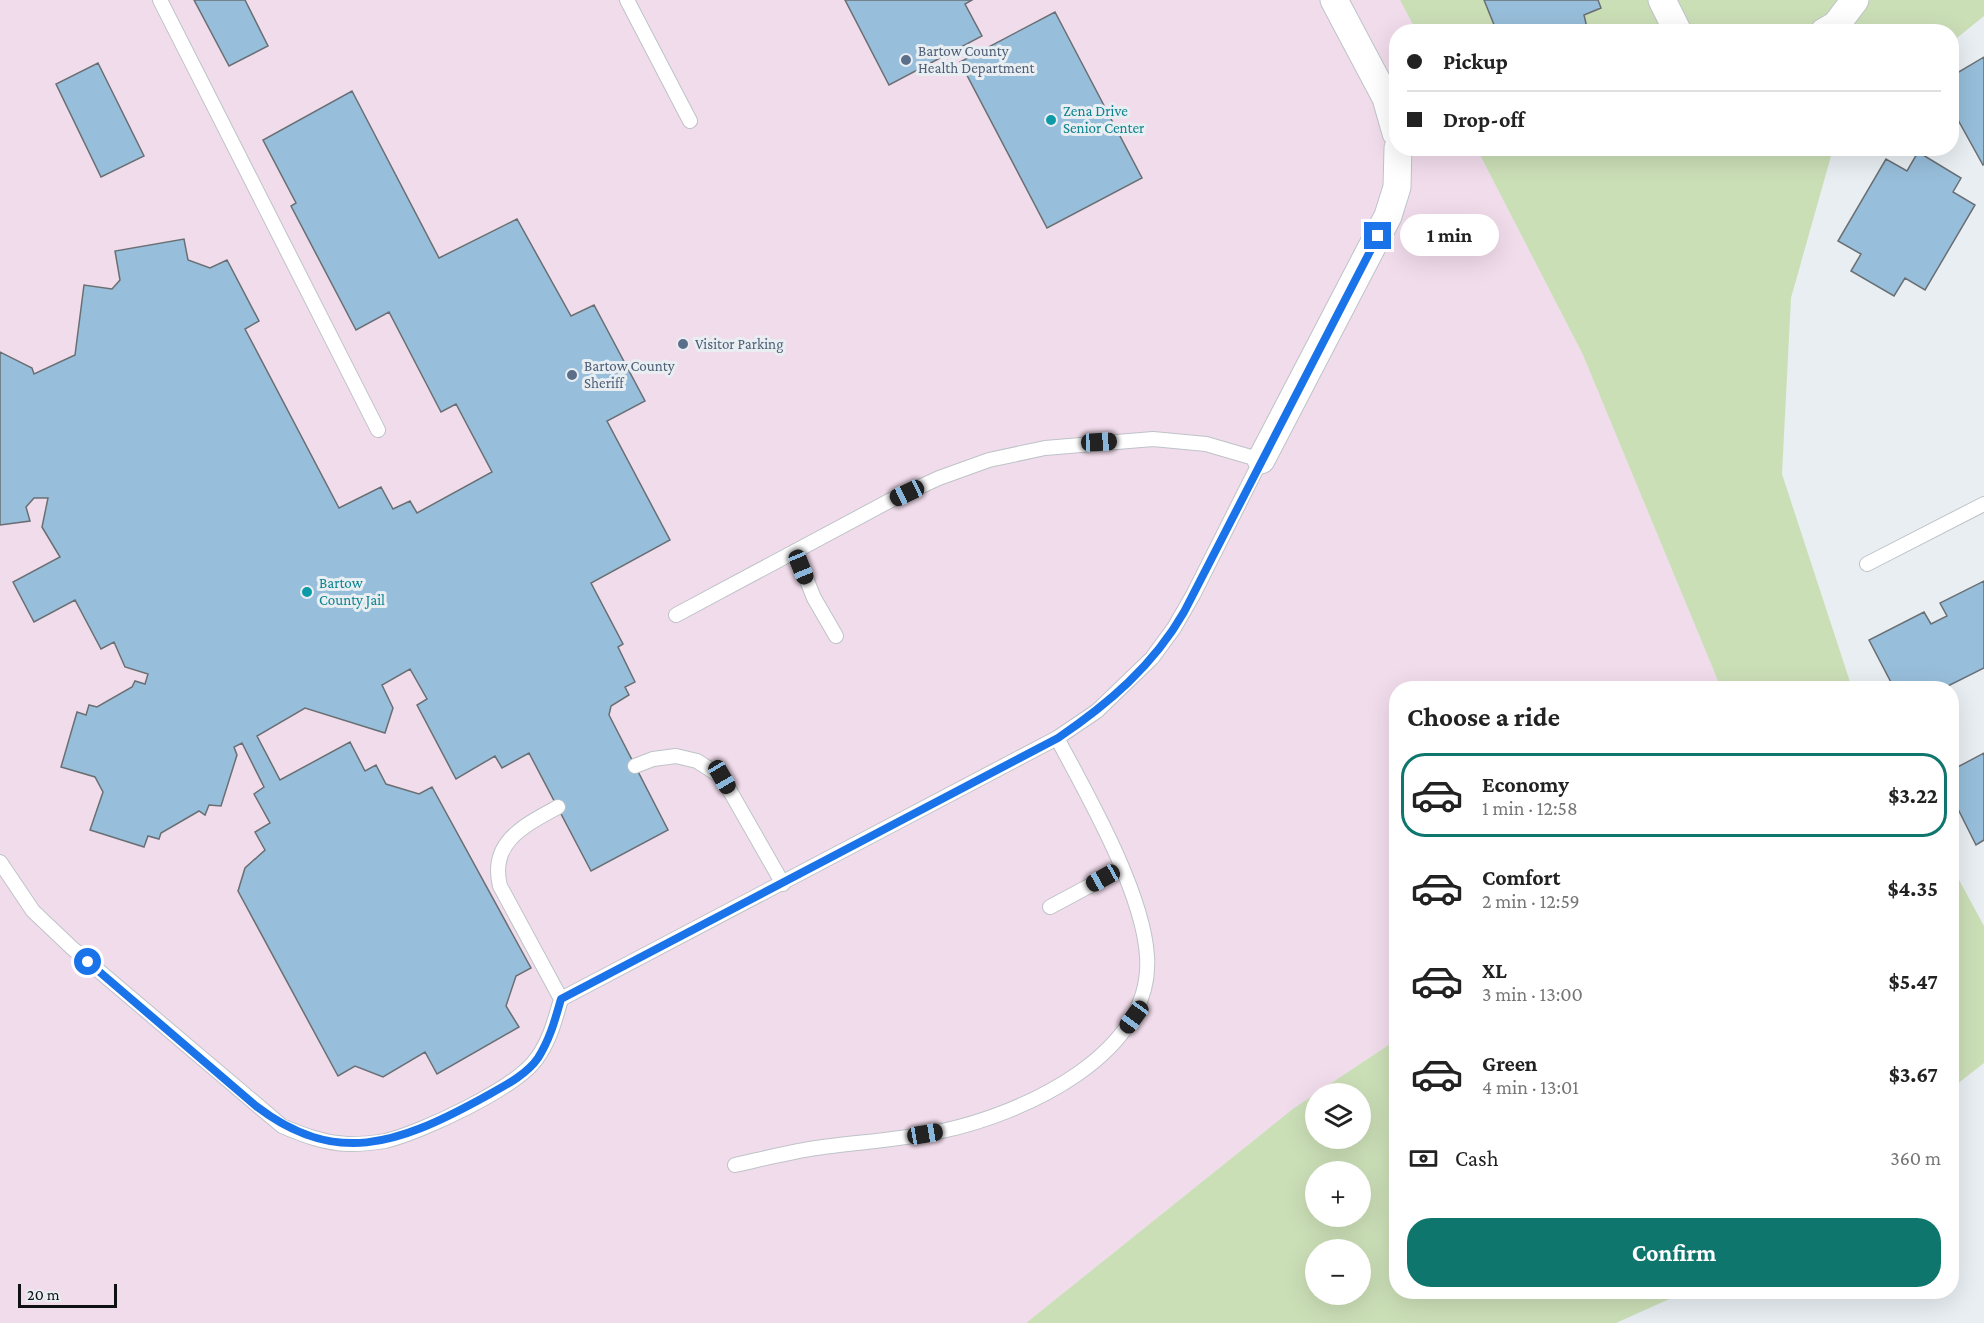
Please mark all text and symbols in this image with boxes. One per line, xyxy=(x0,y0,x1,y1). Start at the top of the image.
place label: Bartow County Health Department xyxy=(918,43,1036,77)
text: Pickup xyxy=(1443,49,1508,74)
marker: Bartow County Health Department xyxy=(899,53,913,67)
place label: Zena Drive Senior Center xyxy=(1063,103,1145,136)
text: Drop-off xyxy=(1443,107,1525,132)
marker: Zena Drive Senior Center xyxy=(1044,113,1058,127)
callout: 1 min xyxy=(1399,215,1498,257)
route end xyxy=(1364,222,1391,249)
text: 1 min xyxy=(1427,224,1472,246)
place label: Visitor Parking xyxy=(695,336,783,353)
marker: Visitor Parking xyxy=(676,337,690,351)
place label: Bartow County Sheriff xyxy=(584,358,675,391)
marker: Bartow County Sheriff xyxy=(565,368,579,382)
car xyxy=(1081,432,1117,452)
car xyxy=(887,477,927,509)
car xyxy=(786,547,816,587)
place label: Bartow County Jail xyxy=(319,575,385,609)
marker: Bartow County Jail xyxy=(300,585,314,599)
text: Choose a ride xyxy=(1407,702,1560,732)
car xyxy=(705,757,739,797)
icon: car xyxy=(1410,768,1464,822)
text: Economy xyxy=(1482,772,1569,797)
text: $3.22 xyxy=(1888,783,1938,808)
text: 1 min · 12:58 xyxy=(1482,797,1578,819)
car xyxy=(1083,861,1123,895)
icon: car xyxy=(1410,861,1464,915)
text: Comfort xyxy=(1482,865,1560,890)
text: $4.35 xyxy=(1887,876,1938,901)
text: 2 min · 12:59 xyxy=(1482,890,1580,912)
route start xyxy=(74,948,101,975)
icon: car xyxy=(1410,954,1464,1008)
text: XL xyxy=(1482,958,1507,983)
text: $5.47 xyxy=(1889,969,1938,994)
text: 3 min · 13:00 xyxy=(1482,983,1583,1005)
car xyxy=(1116,997,1152,1037)
icon: car xyxy=(1410,1047,1464,1101)
text: Green xyxy=(1482,1051,1538,1076)
text: $3.67 xyxy=(1889,1062,1938,1087)
text: 4 min · 13:01 xyxy=(1482,1076,1579,1098)
map controls xyxy=(1305,1083,1371,1305)
button: layers xyxy=(1305,1083,1371,1149)
car xyxy=(906,1122,944,1146)
icon: cash xyxy=(1407,1142,1440,1175)
text: Cash xyxy=(1455,1146,1499,1171)
text: 360 m xyxy=(1890,1147,1941,1169)
button: + xyxy=(1305,1161,1371,1227)
button: Confirm xyxy=(1407,1218,1941,1287)
button: − xyxy=(1305,1239,1371,1305)
scale bar xyxy=(18,1281,117,1308)
text: 20 m xyxy=(27,1286,60,1303)

